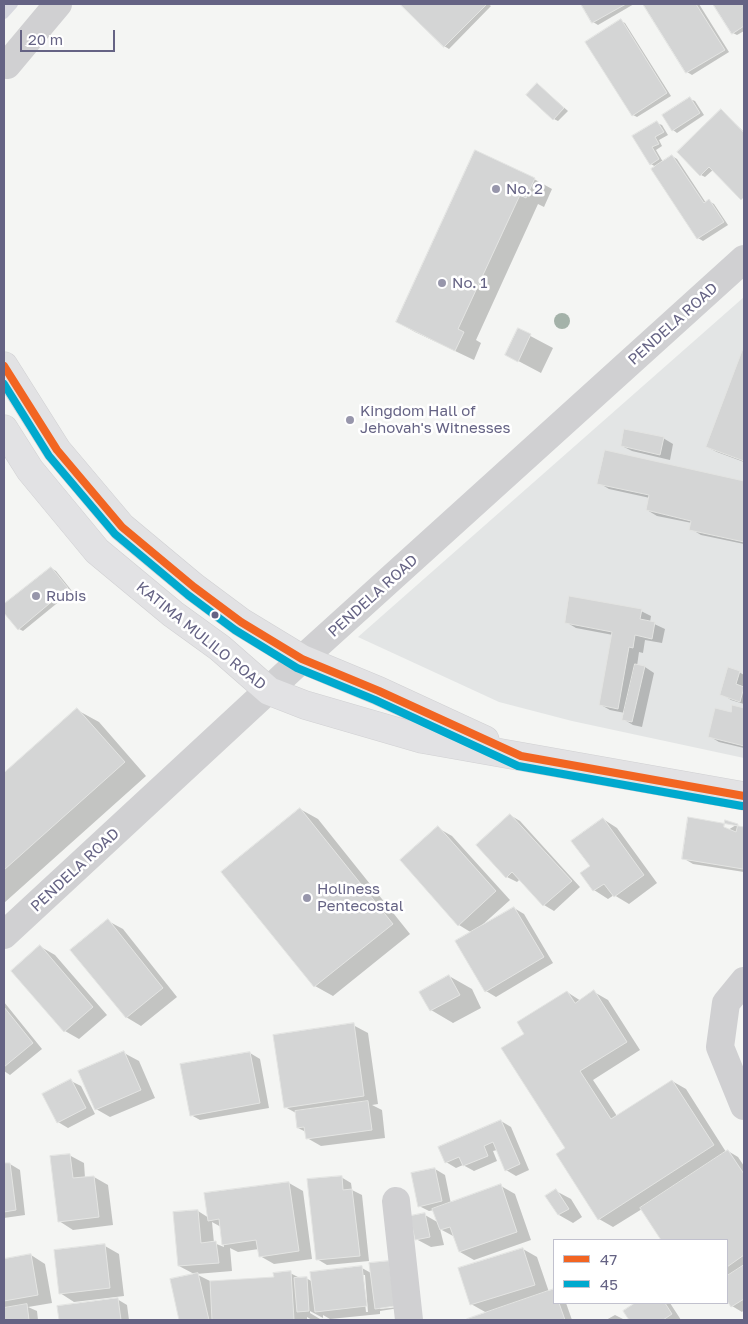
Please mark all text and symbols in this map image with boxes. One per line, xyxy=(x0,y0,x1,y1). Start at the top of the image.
scale bar xyxy=(22,20,118,52)
text: 20 m xyxy=(28,30,63,48)
place label: No. 2 xyxy=(506,180,543,198)
marker: No. 2 xyxy=(490,183,502,195)
place label: No. 1 xyxy=(452,274,488,292)
marker: No. 1 xyxy=(436,277,448,289)
street label: PENDELA ROAD xyxy=(624,279,722,369)
place label: Kingdom Hall of Jehovah's Witnesses xyxy=(360,402,510,437)
marker: Kingdom Hall of Jehovah's Witnesses xyxy=(344,414,356,426)
street label: PENDELA ROAD xyxy=(324,551,422,641)
street label: KATIMA MULILO ROAD xyxy=(133,578,269,694)
place label: Rubis xyxy=(46,587,86,605)
marker: Rubis xyxy=(30,590,42,602)
unlabelled marker xyxy=(210,610,220,620)
street label: PENDELA ROAD xyxy=(27,824,123,916)
place label: Holiness Pentecostal xyxy=(317,880,404,915)
marker: Holiness Pentecostal xyxy=(301,892,313,904)
legend xyxy=(553,1239,728,1304)
text: 47 xyxy=(600,1250,617,1268)
text: 45 xyxy=(600,1275,618,1293)

